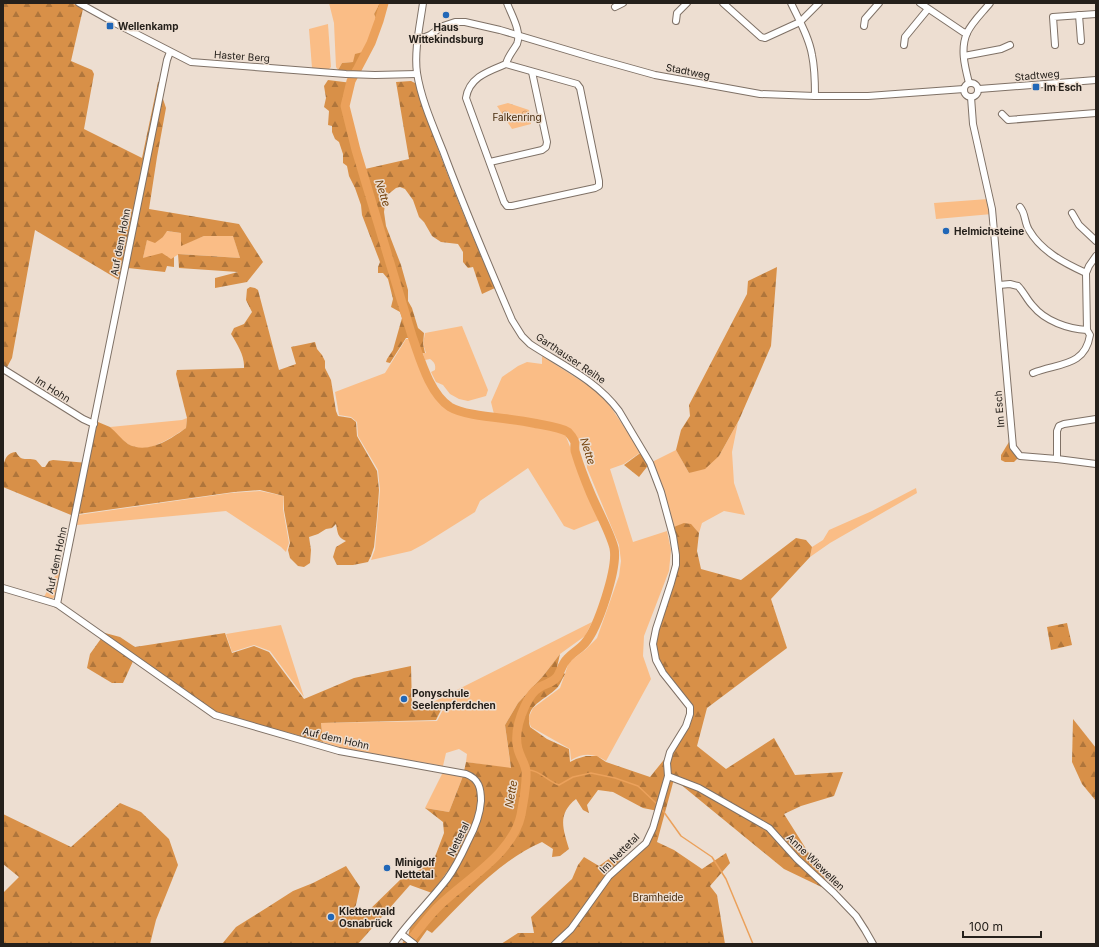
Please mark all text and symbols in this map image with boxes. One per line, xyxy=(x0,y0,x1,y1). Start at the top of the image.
marker: Haus Wittekindsburg xyxy=(441,10,451,20)
place label: Wellenkamp xyxy=(118,20,178,32)
marker: Wellenkamp xyxy=(105,21,115,31)
place label: Haus Wittekindsburg xyxy=(408,21,484,46)
street label: Haster Berg xyxy=(214,48,270,64)
street label: Stadtweg xyxy=(665,61,711,81)
street label: Stadtweg xyxy=(1014,67,1060,83)
place label: Im Esch xyxy=(1044,81,1082,93)
marker: Im Esch xyxy=(1031,82,1041,92)
park label: Falkenring xyxy=(492,111,542,123)
water label: Nette xyxy=(372,178,394,208)
street label: Auf dem Hohn xyxy=(108,207,132,277)
place label: Helmichsteine xyxy=(954,225,1024,237)
marker: Helmichsteine xyxy=(941,226,951,236)
street label: Garthauser Reihe xyxy=(534,330,608,386)
street label: Im Hohn xyxy=(33,373,73,405)
street label: Im Esch xyxy=(991,390,1007,428)
water label: Nette xyxy=(577,436,599,466)
street label: Auf dem Hohn xyxy=(43,525,69,595)
place label: Ponyschule Seelenpferdchen xyxy=(412,687,496,711)
marker: Ponyschule Seelenpferdchen xyxy=(399,694,409,704)
street label: Auf dem Hohn xyxy=(301,724,371,752)
water label: Nette xyxy=(502,779,520,809)
street label: Nettetal xyxy=(445,820,471,858)
street label: Im Nettetal xyxy=(597,831,641,875)
street label: Anne Wiewellen xyxy=(785,831,847,893)
place label: Minigolf Nettetal xyxy=(395,856,435,880)
marker: Minigolf Nettetal xyxy=(382,863,392,873)
park label: Bramheide xyxy=(633,891,684,903)
place label: Kletterwald Osnabrück xyxy=(339,905,395,929)
marker: Kletterwald Osnabrück xyxy=(326,912,336,922)
scale bar xyxy=(963,913,1041,939)
text: 100 m xyxy=(969,919,1003,934)

